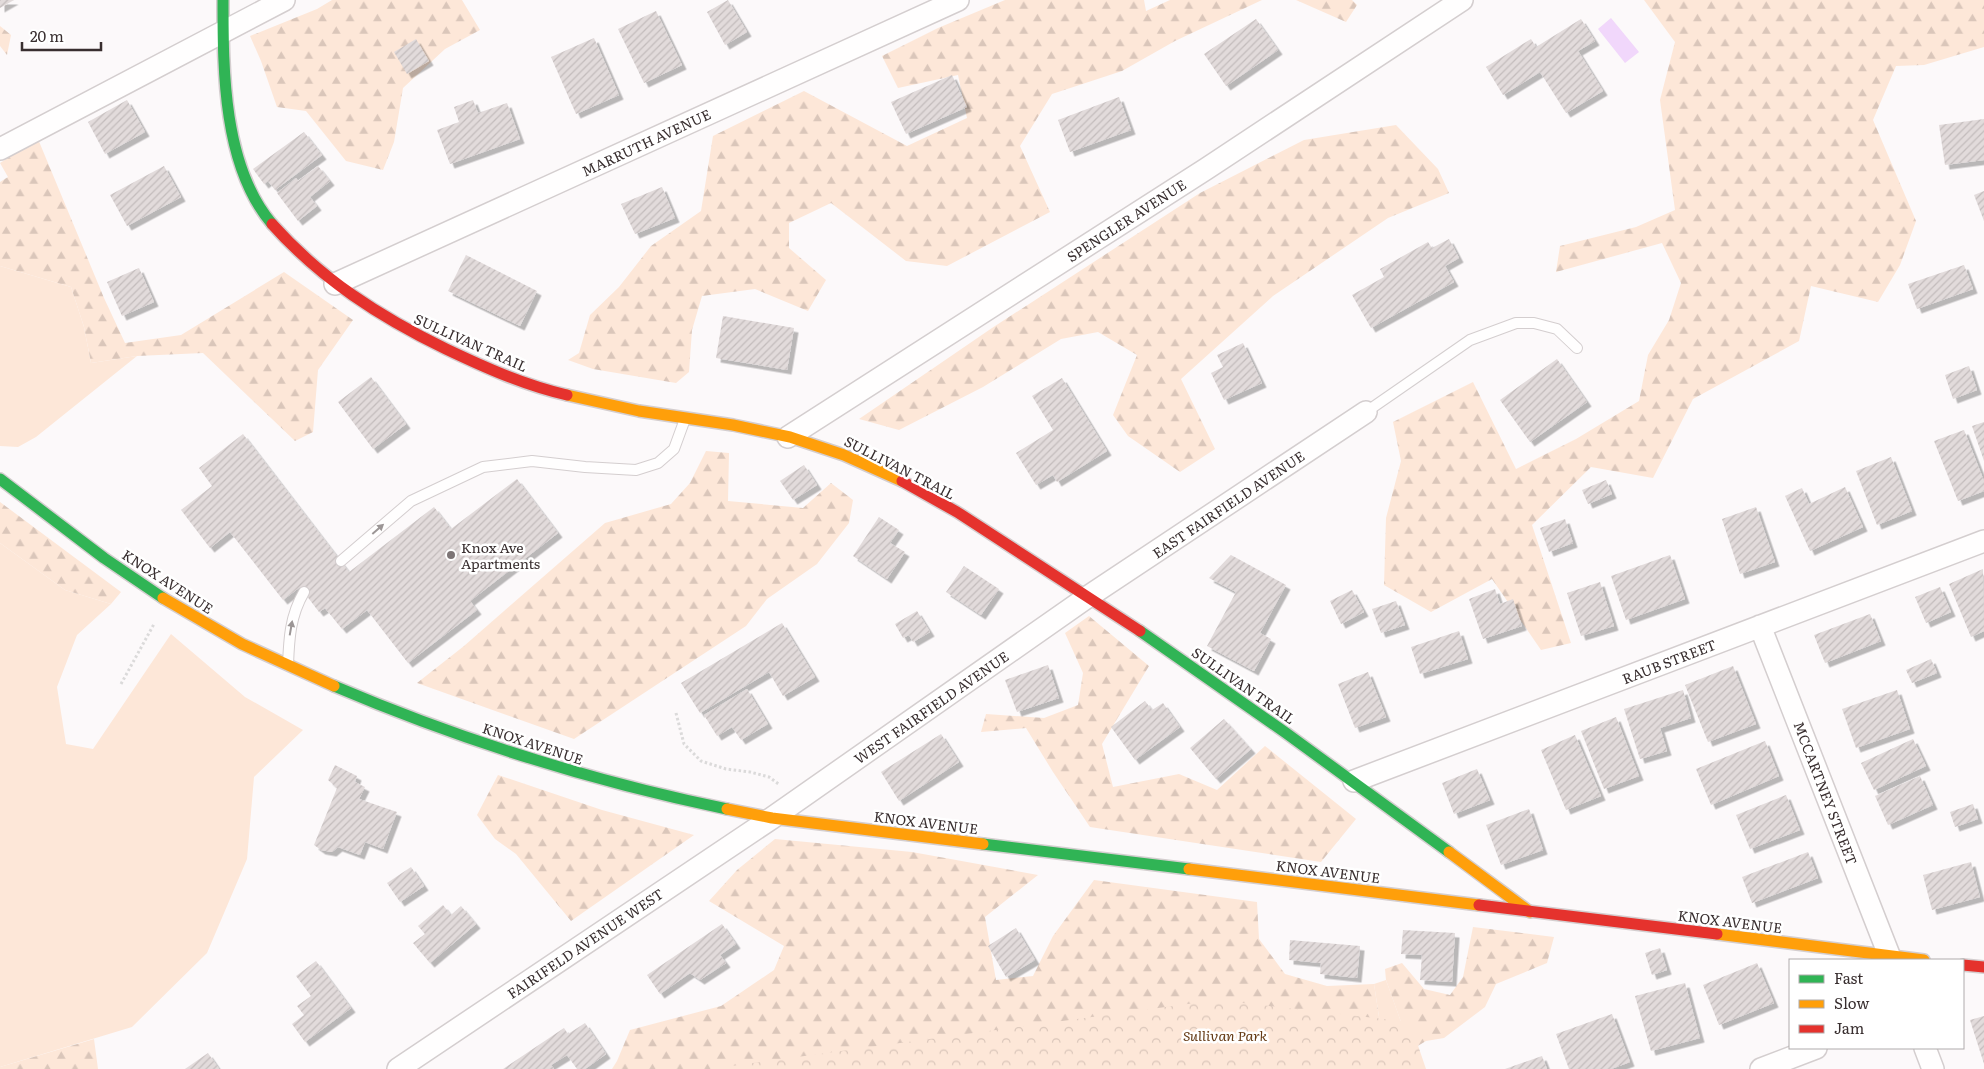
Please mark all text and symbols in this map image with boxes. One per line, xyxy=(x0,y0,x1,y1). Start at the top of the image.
scale bar xyxy=(22,20,101,52)
text: 20 m xyxy=(30,24,64,47)
street label: MARRUTH AVENUE xyxy=(578,103,714,181)
street label: SPENGLER AVENUE xyxy=(1062,174,1190,266)
street label: SULLIVAN TRAIL xyxy=(411,308,531,376)
street label: SULLIVAN TRAIL xyxy=(841,430,959,504)
street label: EAST FAIRFIELD AVENUE xyxy=(1148,445,1308,563)
one-way arrow xyxy=(371,524,384,535)
place label: Knox Ave Apartments xyxy=(461,537,540,573)
street label: KNOX AVENUE xyxy=(119,544,218,618)
marker: Knox Ave Apartments xyxy=(445,549,457,561)
one-way arrow xyxy=(287,619,295,635)
street label: RAUB STREET xyxy=(1619,634,1719,688)
street label: SULLIVAN TRAIL xyxy=(1188,642,1300,728)
street label: WEST FAIRFIELD AVENUE xyxy=(850,646,1012,768)
street label: KNOX AVENUE xyxy=(480,717,586,769)
street label: MCCARTNEY STREET xyxy=(1789,718,1863,868)
street label: KNOX AVENUE xyxy=(873,806,979,838)
street label: KNOX AVENUE xyxy=(1275,855,1381,887)
street label: FAIRIFELD AVENUE WEST xyxy=(503,883,667,1003)
street label: KNOX AVENUE xyxy=(1677,905,1783,937)
legend xyxy=(1789,959,1964,1049)
text: Fast xyxy=(1834,966,1863,989)
text: Slow xyxy=(1834,991,1869,1014)
text: Jam xyxy=(1834,1016,1865,1039)
park label: Sullivan Park xyxy=(1183,1025,1267,1045)

